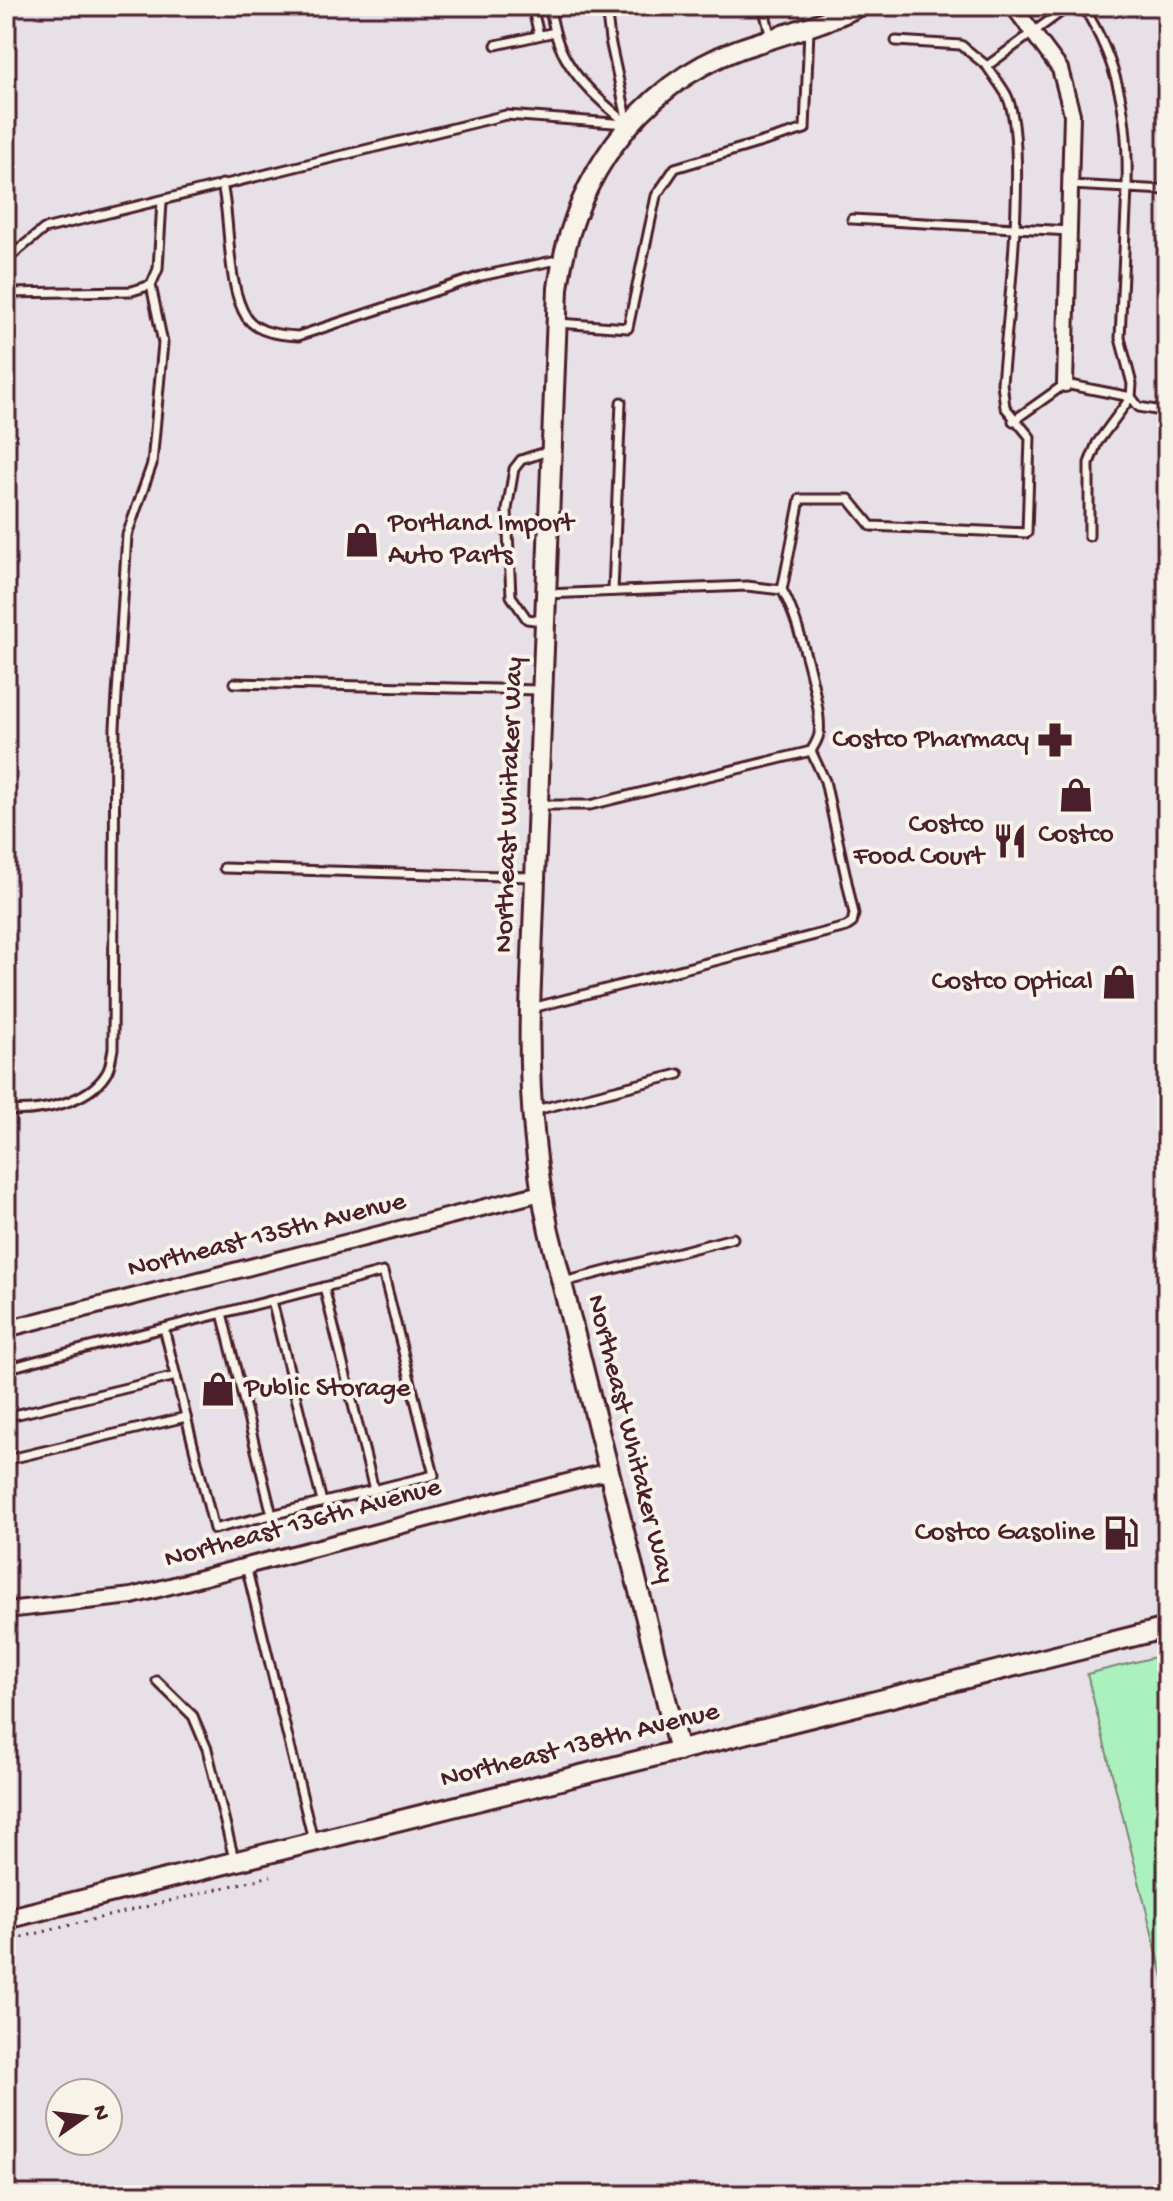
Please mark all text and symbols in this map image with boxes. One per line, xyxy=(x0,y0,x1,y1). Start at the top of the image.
place label: Portland Import Auto Parts xyxy=(387,508,576,573)
shop icon: Portland Import Auto Parts xyxy=(343,521,381,559)
street label: Northeast Whitaker Way xyxy=(488,656,532,954)
pharmacy icon: Costco Pharmacy xyxy=(1036,721,1074,759)
place label: Costco Pharmacy xyxy=(832,724,1029,757)
shop icon: Costco xyxy=(1057,776,1095,814)
place label: Costco Food Court xyxy=(852,809,987,874)
place label: Costco xyxy=(1038,819,1114,852)
restaurant icon: Costco Food Court xyxy=(991,822,1029,860)
shop icon: Costco Optical xyxy=(1100,963,1138,1001)
place label: Costco Optical xyxy=(932,966,1093,999)
street label: Northeast 135th Avenue xyxy=(125,1185,410,1287)
street label: Northeast Whitaker Way xyxy=(578,1291,682,1587)
shop icon: Public Storage xyxy=(199,1370,237,1408)
place label: Public Storage xyxy=(243,1373,411,1406)
street label: Northeast 136th Avenue xyxy=(161,1471,445,1577)
fuel station icon: Costco Gasoline xyxy=(1102,1514,1140,1552)
place label: Costco Gasoline xyxy=(915,1517,1096,1550)
street label: Northeast 138th Avenue xyxy=(437,1695,723,1797)
north arrow xyxy=(44,2077,124,2157)
text: N xyxy=(85,2103,114,2123)

